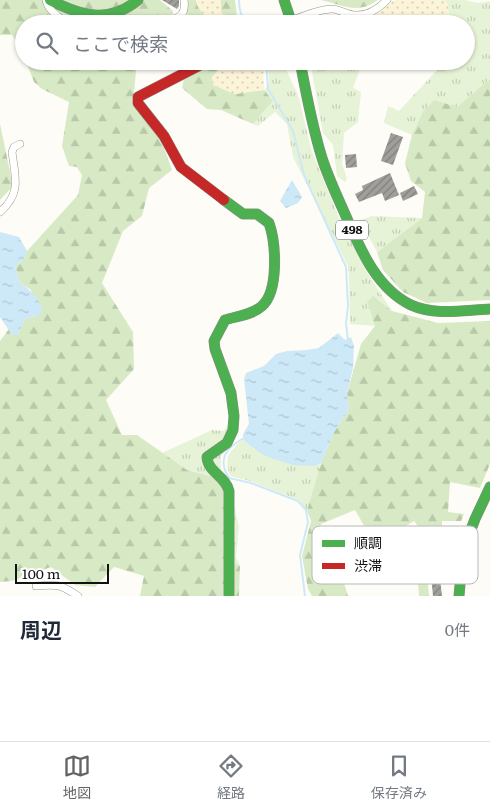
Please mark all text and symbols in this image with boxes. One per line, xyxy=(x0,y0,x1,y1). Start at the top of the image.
search box xyxy=(15,15,475,70)
icon: search xyxy=(33,29,61,57)
text: ここで検索 xyxy=(73,29,168,57)
road number: 498 xyxy=(336,220,368,240)
legend xyxy=(312,526,478,584)
text: 順調 xyxy=(354,532,382,552)
text: 渋滞 xyxy=(354,555,382,575)
scale bar xyxy=(15,561,109,584)
text: 100 m xyxy=(22,563,60,583)
text: 周辺 xyxy=(20,613,62,644)
text: 0件 xyxy=(445,617,470,641)
tab: 地図 xyxy=(63,752,91,802)
tab: 経路 xyxy=(217,752,245,802)
tab: 保存済み xyxy=(371,752,427,802)

